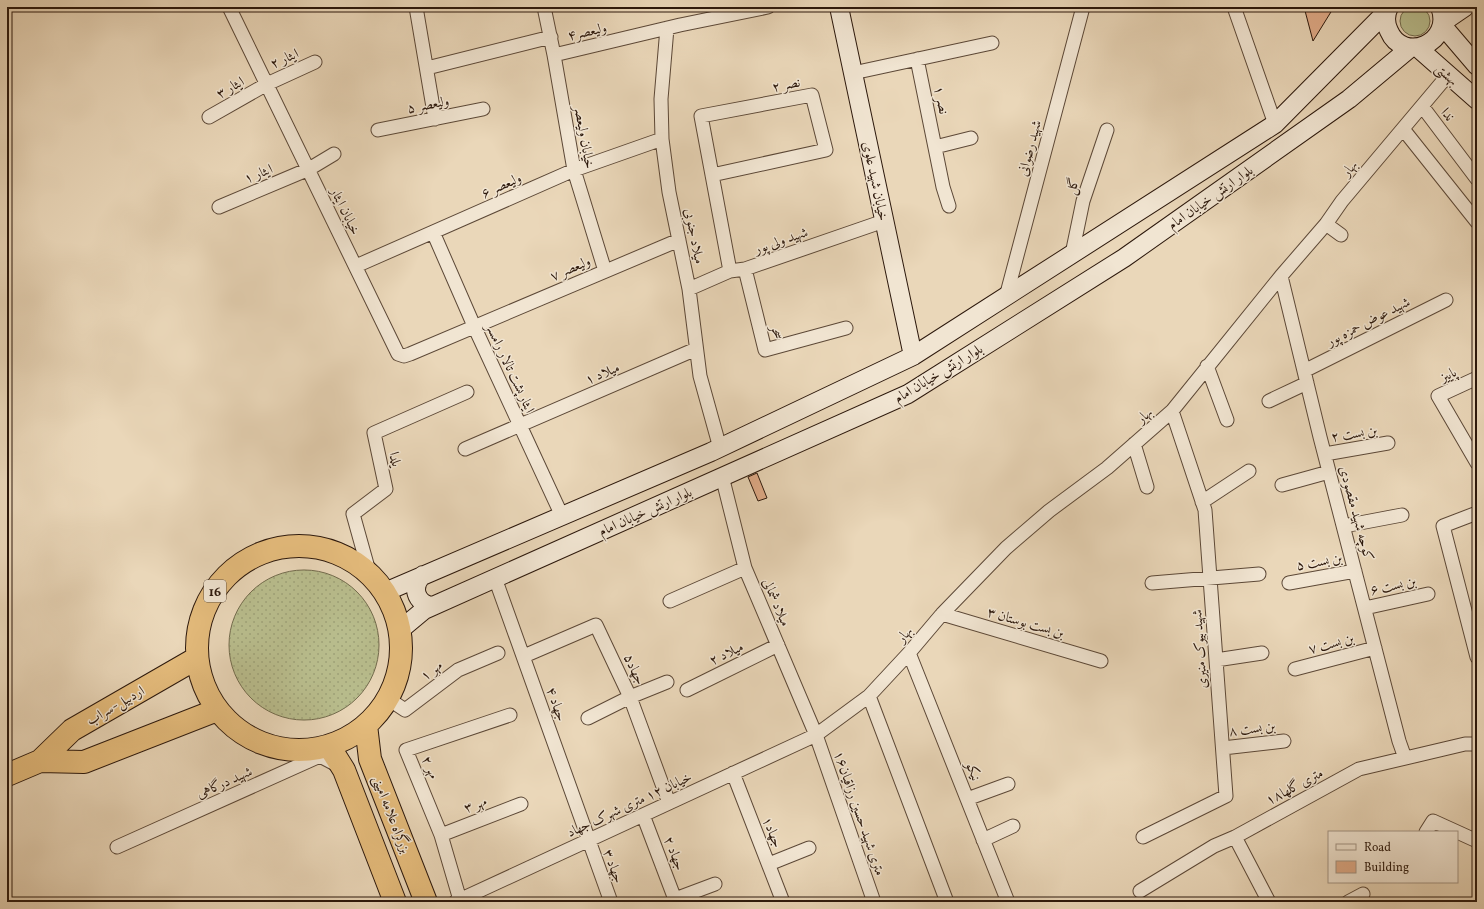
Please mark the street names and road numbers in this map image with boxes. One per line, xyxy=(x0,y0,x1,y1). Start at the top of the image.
street label: ولیعصر۴ xyxy=(566,19,609,46)
street label: ایثار ۲ xyxy=(267,45,302,74)
street label: بهشتی xyxy=(1430,59,1462,91)
street label: ایثار ۳ xyxy=(213,73,248,104)
street label: نصر ۲ xyxy=(770,73,802,98)
street label: نصر ۱ xyxy=(928,84,953,116)
street label: ولیعصر ۵ xyxy=(406,92,451,119)
street label: خیابان ولیعصر xyxy=(568,102,598,170)
street label: ندا xyxy=(1436,104,1458,125)
street label: شهید رضوانی xyxy=(1014,118,1047,179)
street label: خیابان شهید علوی xyxy=(857,140,892,223)
street label: بهار xyxy=(1336,157,1363,183)
street label: ایثار ۱ xyxy=(241,160,276,189)
street label: بلوار ارتش خیابان امام xyxy=(1164,161,1259,236)
street label: ولیعصر ۶ xyxy=(478,169,525,204)
street label: گل xyxy=(1062,176,1085,197)
street label: خیابان ایثار xyxy=(324,183,364,239)
street label: میلاد جنوبی xyxy=(679,207,708,266)
street label: شهید ولی پور xyxy=(750,223,811,260)
street label: ولیعصر ۷ xyxy=(547,252,594,286)
street label: شهید عوض حمزه پور xyxy=(1322,293,1414,352)
street label: ایثار پشت تالار رامسر xyxy=(480,319,539,416)
street label: سحر xyxy=(764,321,788,343)
street label: بلوار ارتش خیابان امام xyxy=(891,340,988,410)
street label: میلاد ۱ xyxy=(582,359,623,390)
street label: پاییز xyxy=(1435,363,1461,388)
street label: بهار xyxy=(1131,404,1157,430)
street label: بن بست ۲ xyxy=(1330,421,1379,448)
street label: یلدا xyxy=(384,450,406,470)
street label: کوچه شهید مقصودی xyxy=(1334,464,1377,563)
street label: بلوار ارتش خیابان امام xyxy=(596,483,697,543)
street label: بن بست ۵ xyxy=(1295,549,1344,576)
street label: بن بست ۶ xyxy=(1369,572,1418,601)
street label: میلاد شمالی xyxy=(757,576,794,630)
road number: 16 xyxy=(204,580,226,602)
street label: بن بست بوستان ۳ xyxy=(985,603,1067,644)
street label: شهید بیوک منیری xyxy=(1188,608,1213,689)
street label: بهار xyxy=(891,623,918,649)
street label: بن بست ۷ xyxy=(1306,629,1357,660)
street label: میلاد ۲ xyxy=(706,638,747,671)
street label: جهاد۵ xyxy=(618,651,649,688)
street label: مهر ۱ xyxy=(417,657,447,686)
street label: اردبیل-سراب xyxy=(83,682,148,731)
street label: جهاد ۴ xyxy=(541,685,570,724)
street label: بن بست ۸ xyxy=(1228,717,1277,742)
street label: ۱۶متری شهید حسین رزاقیان xyxy=(828,749,889,878)
street label: مهر ۲ xyxy=(416,753,443,782)
street label: نیکو xyxy=(959,757,985,784)
street label: شهید درگاهی xyxy=(194,763,256,804)
street label: ۱۸متری گلها xyxy=(1263,764,1327,810)
street label: خیابان ۱۲ متری شهرک جهاد xyxy=(564,768,695,843)
street label: بزرگراه علامه امینی xyxy=(367,773,415,857)
street label: مهر ۳ xyxy=(461,792,490,818)
street label: جهاد۱ xyxy=(757,814,786,851)
street label: جهاد ۲ xyxy=(658,834,689,873)
street label: جهاد ۳ xyxy=(598,847,628,886)

